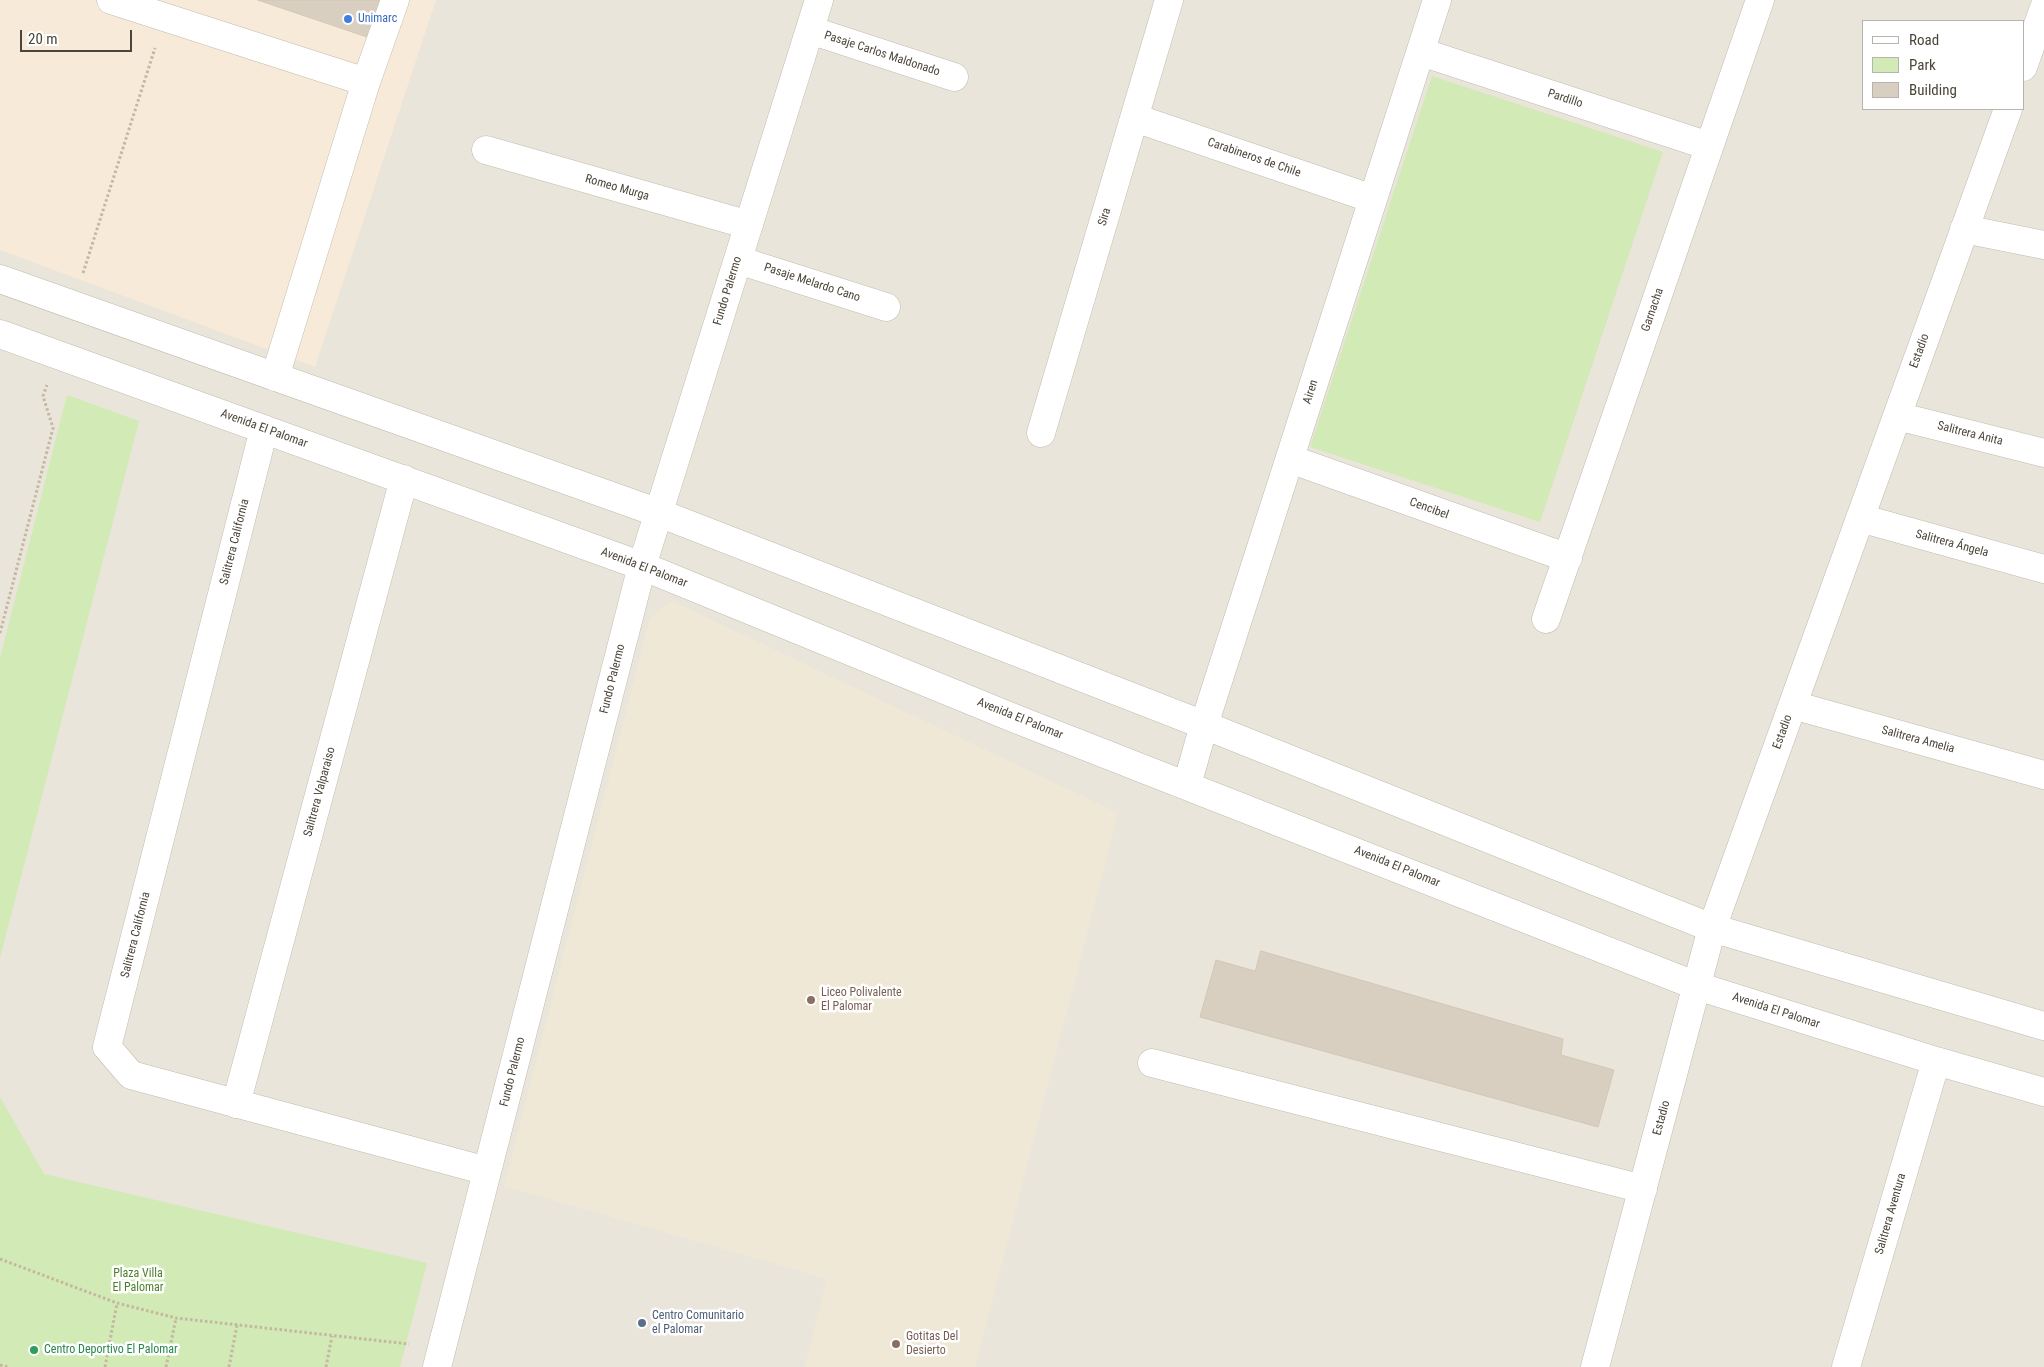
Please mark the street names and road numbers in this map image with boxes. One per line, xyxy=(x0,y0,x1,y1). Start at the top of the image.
street label: Pasaje Carlos Maldonado xyxy=(822,28,942,80)
street label: Pardillo xyxy=(1546,87,1584,111)
street label: Carabineros de Chile xyxy=(1205,135,1303,181)
street label: Romeo Murga xyxy=(583,172,651,204)
street label: Sira xyxy=(1095,206,1115,228)
street label: Fundo Palermo xyxy=(711,255,745,327)
street label: Pasaje Melardo Cano xyxy=(762,261,862,305)
street label: Garnacha xyxy=(1639,286,1667,334)
street label: Estadio xyxy=(1907,332,1933,370)
street label: Airen xyxy=(1300,378,1322,406)
street label: Avenida El Palomar xyxy=(219,407,309,451)
street label: Salitrera Anita xyxy=(1936,419,2004,449)
street label: Cencibel xyxy=(1407,495,1451,523)
street label: Salitrera California xyxy=(217,498,253,586)
street label: Salitrera Ángela xyxy=(1914,527,1990,561)
street label: Avenida El Palomar xyxy=(599,545,689,591)
street label: Fundo Palermo xyxy=(597,643,629,715)
street label: Avenida El Palomar xyxy=(975,695,1065,743)
street label: Estadio xyxy=(1770,713,1796,751)
street label: Salitrera Amelia xyxy=(1880,723,1956,757)
street label: Salitrera Valparaiso xyxy=(301,746,339,838)
street label: Avenida El Palomar xyxy=(1352,843,1442,891)
street label: Salitrera California xyxy=(118,891,154,979)
street label: Avenida El Palomar xyxy=(1730,990,1822,1032)
street label: Fundo Palermo xyxy=(497,1036,529,1108)
street label: Estadio xyxy=(1650,1099,1674,1137)
street label: Salitrera Aventura xyxy=(1873,1172,1909,1256)

